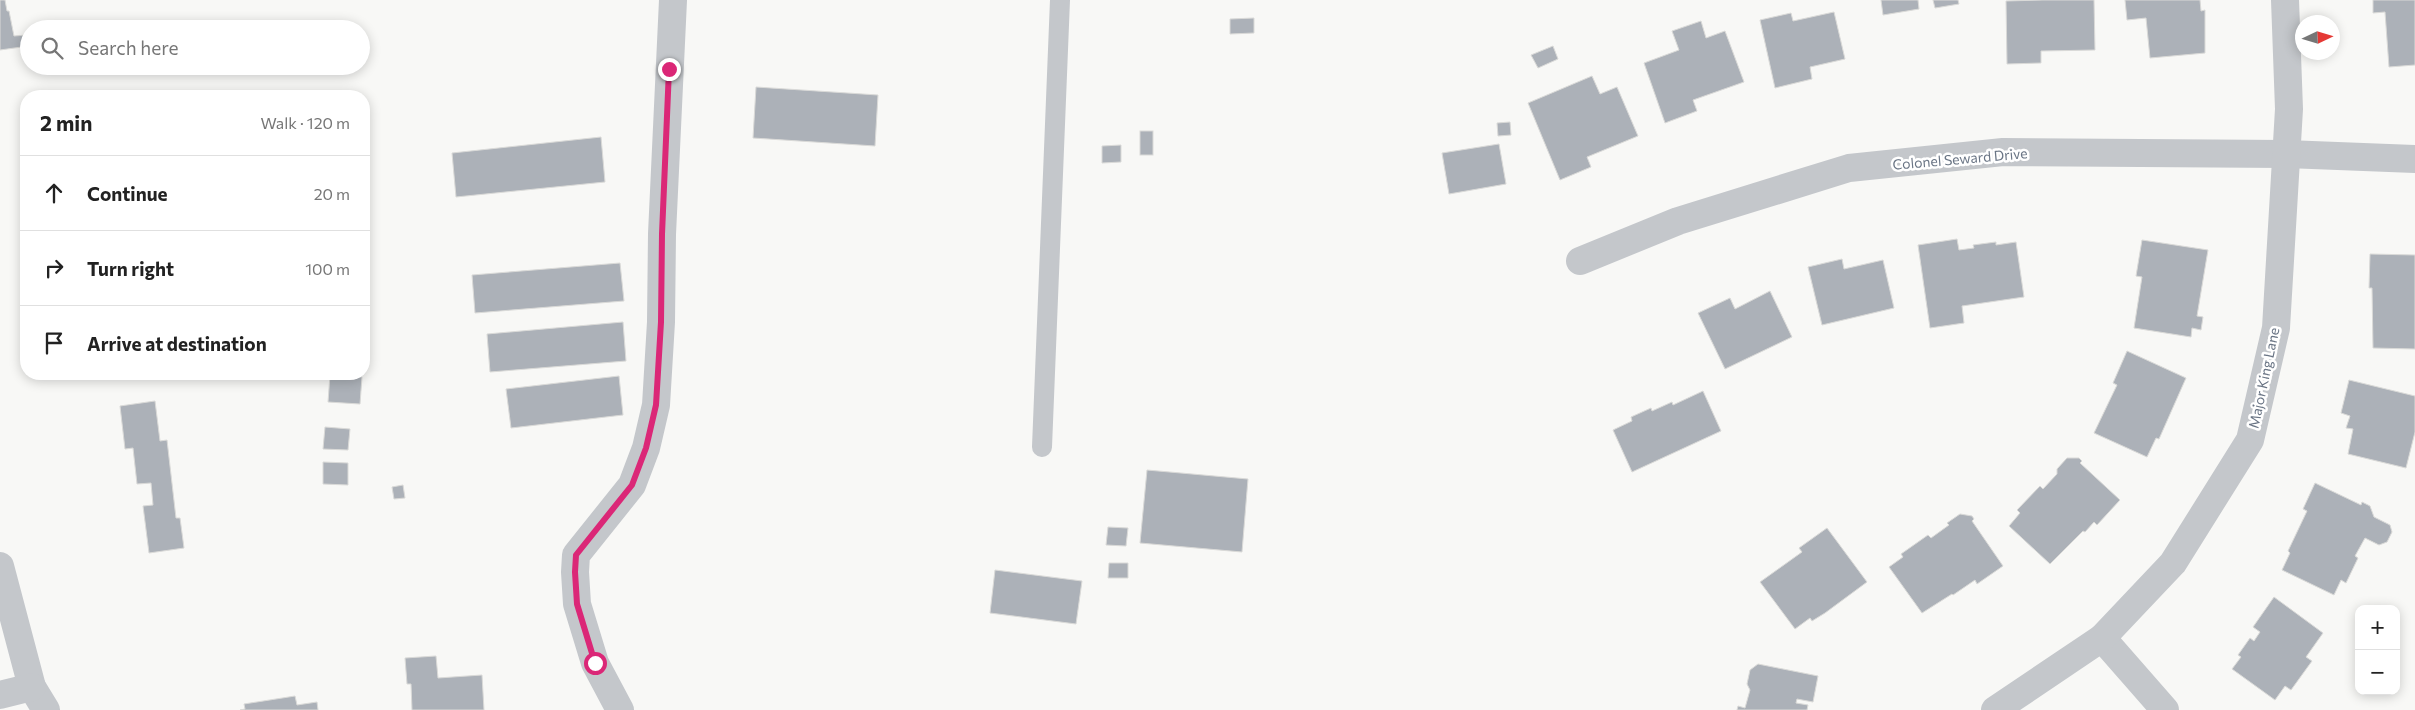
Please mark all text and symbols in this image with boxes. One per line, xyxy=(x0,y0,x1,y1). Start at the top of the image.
north arrow xyxy=(2295,15,2340,60)
search box xyxy=(20,20,370,75)
icon: search xyxy=(38,34,66,62)
text: Search here xyxy=(78,36,178,59)
route end xyxy=(658,58,681,81)
text: 2 min xyxy=(40,110,92,135)
text: Walk · 120 m xyxy=(260,113,350,132)
street label: Colonel Seward Drive xyxy=(1892,144,2028,173)
icon: ahead xyxy=(40,179,68,207)
text: Continue xyxy=(87,182,167,205)
text: 20 m xyxy=(314,184,350,203)
icon: right xyxy=(40,254,68,282)
text: Turn right xyxy=(87,257,174,280)
text: 100 m xyxy=(305,259,350,278)
street label: Major King Lane xyxy=(2245,326,2283,430)
icon: arrive xyxy=(40,329,68,357)
text: Arrive at destination xyxy=(87,332,267,355)
map controls xyxy=(2355,605,2400,695)
button: + xyxy=(2355,605,2400,650)
button: − xyxy=(2355,650,2400,695)
route start xyxy=(584,652,607,675)

